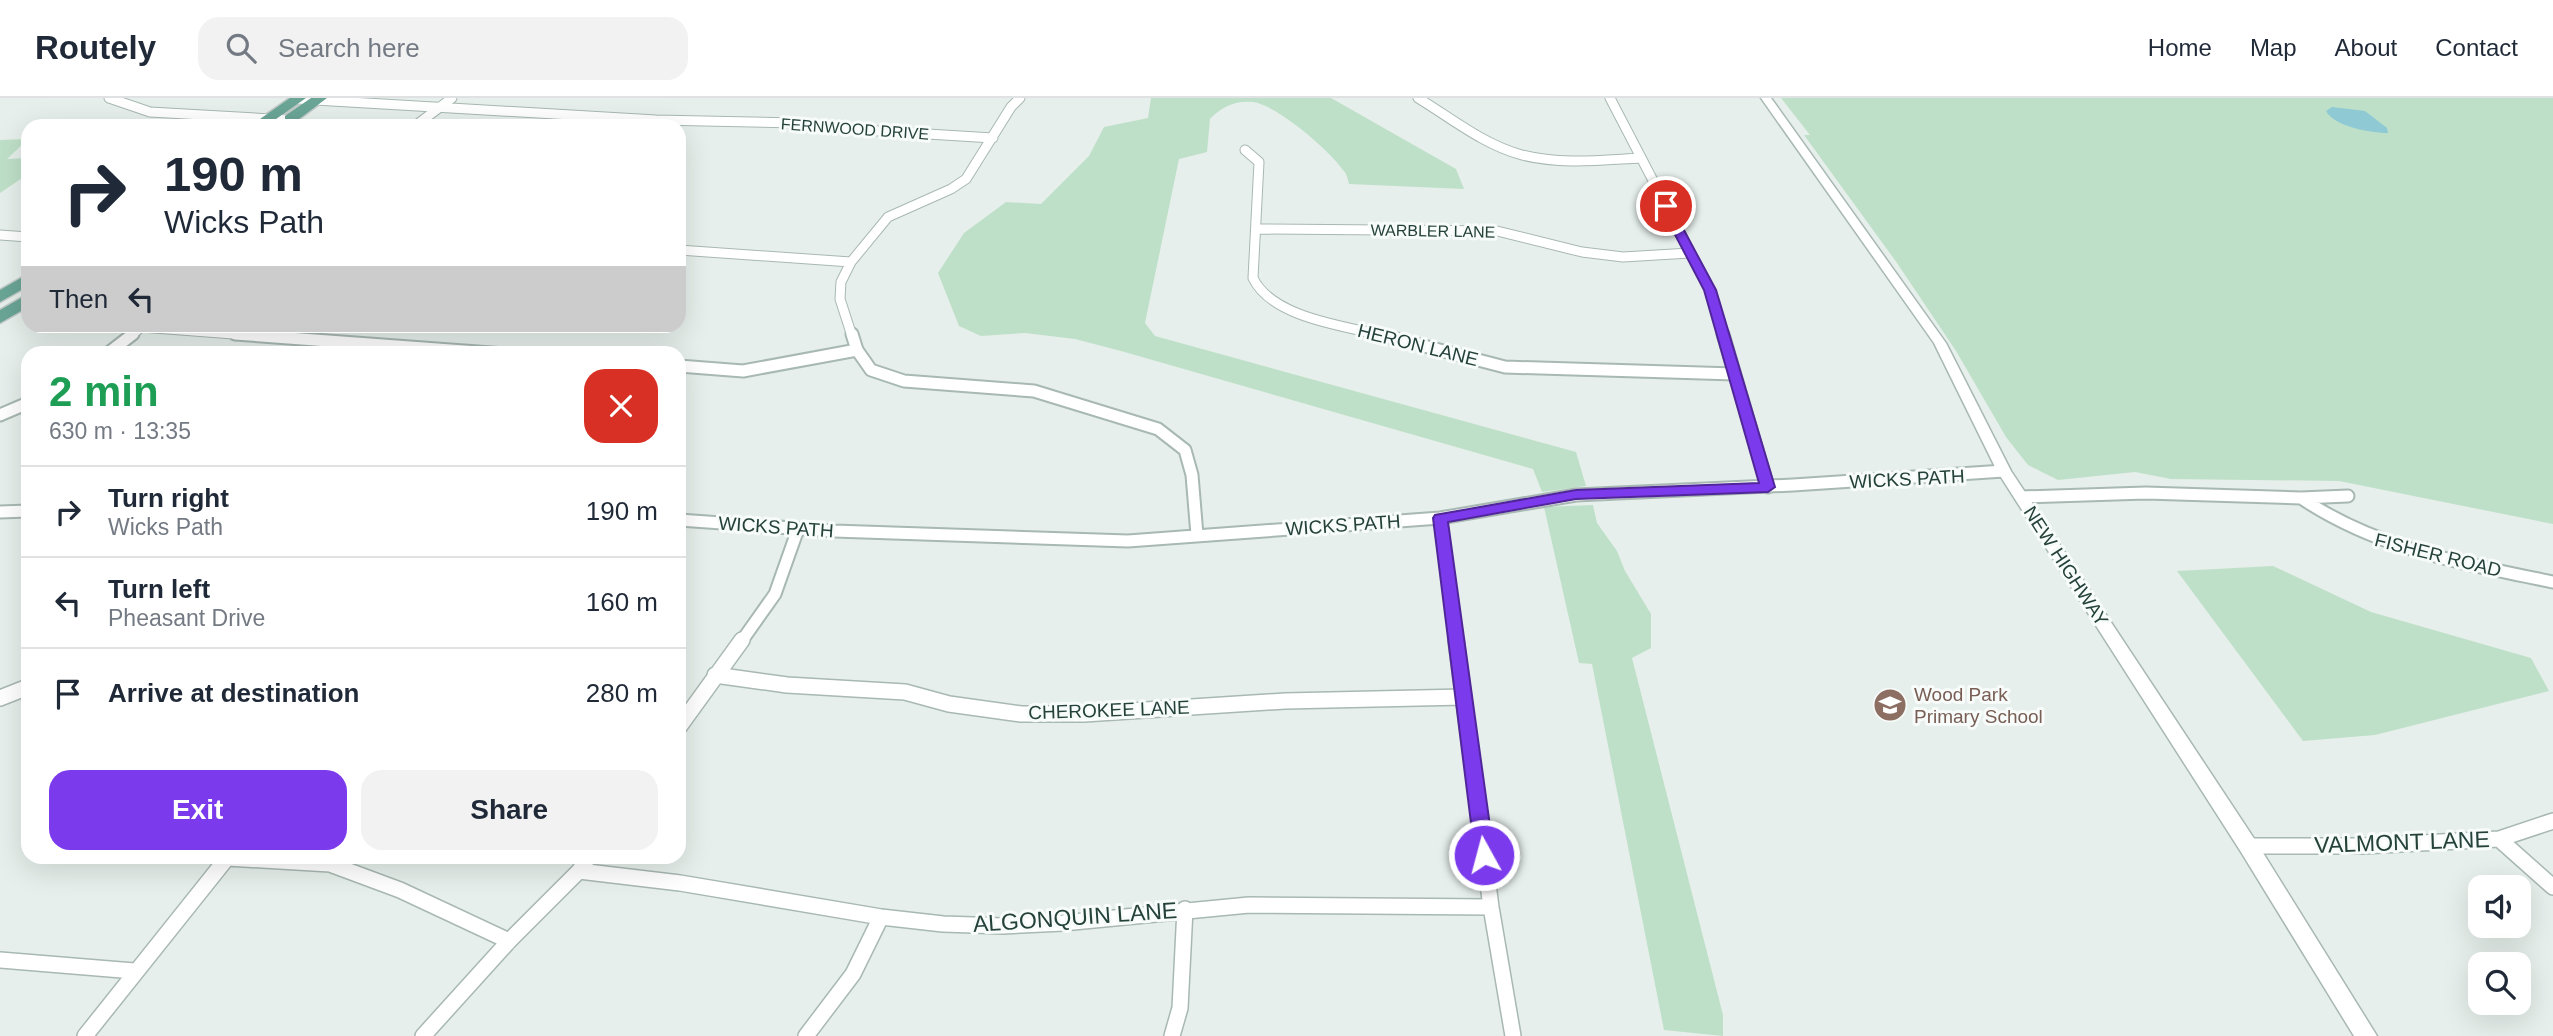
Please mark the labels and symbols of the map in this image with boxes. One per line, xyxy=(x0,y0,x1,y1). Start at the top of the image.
street label: FERNWOOD DRIVE xyxy=(780,115,930,143)
pin xyxy=(1636,176,1696,236)
street label: WARBLER LANE xyxy=(1370,221,1496,241)
street label: HERON LANE xyxy=(1356,320,1480,370)
street label: WICKS PATH xyxy=(1849,465,1965,493)
street label: NEW HIGHWAY xyxy=(2020,502,2113,630)
street label: WICKS PATH xyxy=(1285,510,1401,540)
street label: WICKS PATH xyxy=(718,512,834,542)
street label: FISHER ROAD xyxy=(2372,529,2504,581)
place label: Wood Park Primary School xyxy=(1914,684,2043,727)
school or university icon: Wood Park Primary School xyxy=(1871,686,1909,724)
street label: CHEROKEE LANE xyxy=(1028,697,1190,723)
position arrow xyxy=(1447,818,1521,892)
street label: VALMONT LANE xyxy=(2314,826,2490,858)
street label: ALGONQUIN LANE xyxy=(972,897,1178,937)

